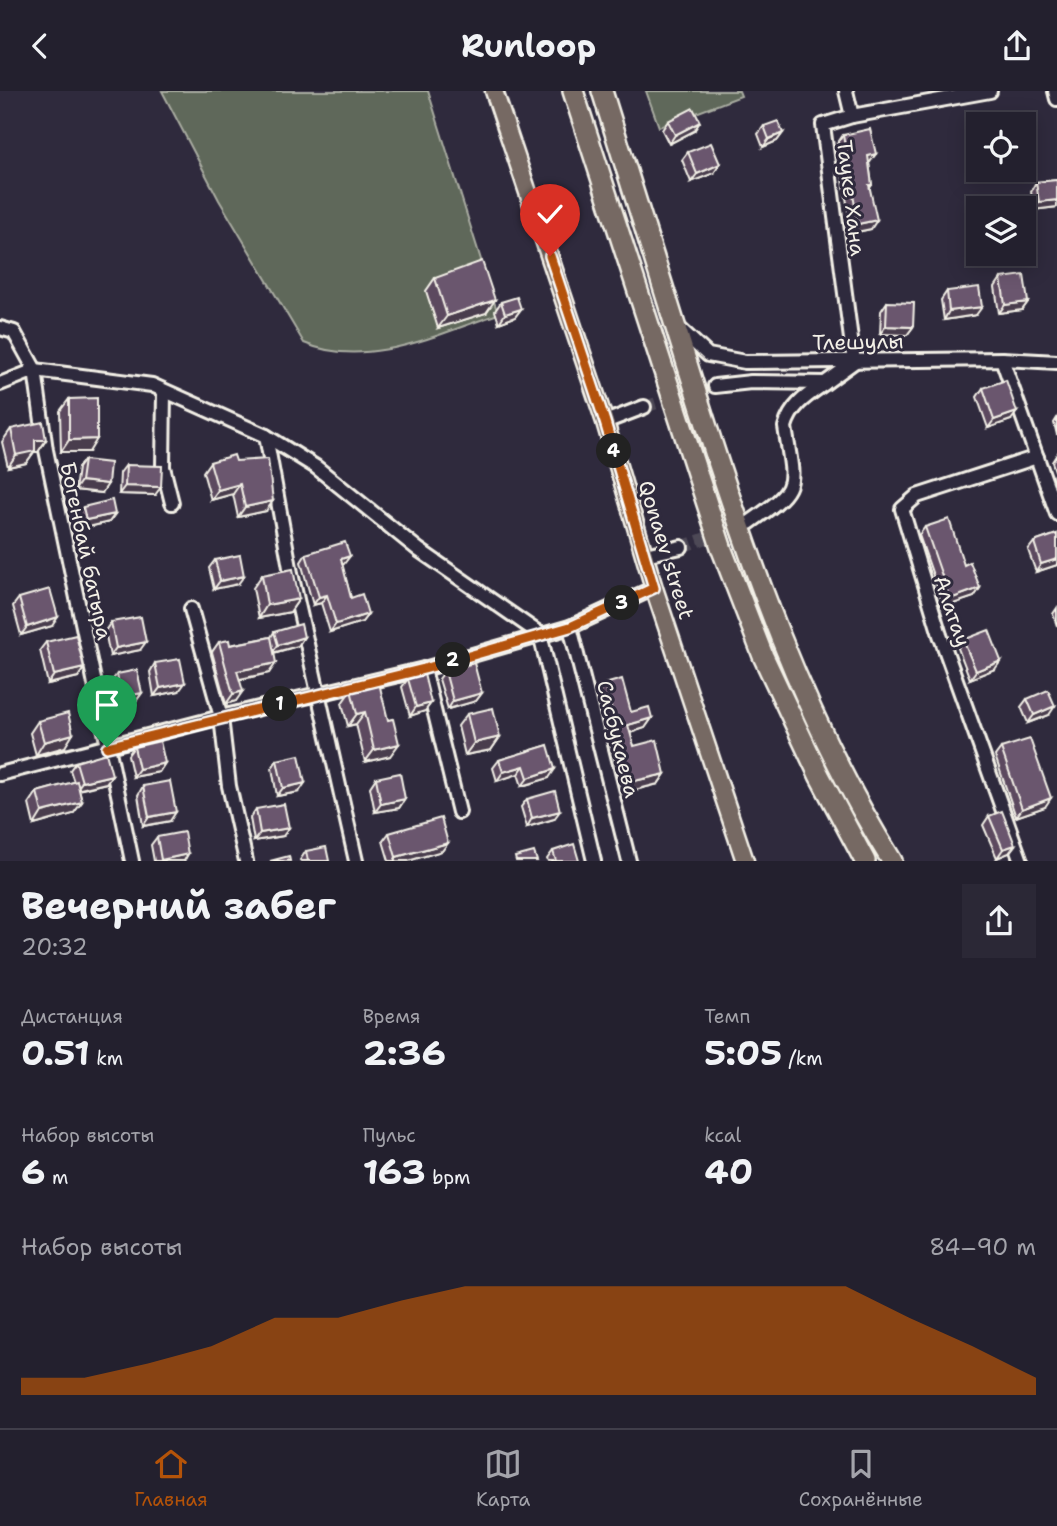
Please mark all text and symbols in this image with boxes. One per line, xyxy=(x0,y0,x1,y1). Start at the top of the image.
text: Runloop xyxy=(461,24,596,67)
icon: back xyxy=(21,27,59,65)
icon: share xyxy=(998,27,1036,65)
map controls xyxy=(966,112,1036,266)
button: locate xyxy=(966,112,1036,182)
street label: Тауке Хана xyxy=(830,139,872,257)
pin xyxy=(520,184,580,256)
icon: check xyxy=(531,195,569,233)
button: layers xyxy=(966,196,1036,266)
street label: Тлешулы xyxy=(812,327,904,357)
pin: 4 xyxy=(596,433,632,469)
text: 4 xyxy=(607,438,620,463)
street label: Богенбай батыра xyxy=(53,459,119,643)
street label: Qonaev street xyxy=(632,477,700,623)
street label: Алатау xyxy=(927,572,977,650)
pin: 3 xyxy=(604,585,640,621)
text: 3 xyxy=(615,590,628,615)
pin: 2 xyxy=(435,643,470,677)
text: 2 xyxy=(446,647,459,672)
pin xyxy=(77,675,137,747)
street label: Сасбукаева xyxy=(590,677,646,801)
icon: arrive xyxy=(88,686,126,724)
pin: 1 xyxy=(262,687,298,721)
text: 1 xyxy=(275,691,284,716)
text: Вечерний забег xyxy=(21,880,336,931)
button: share xyxy=(962,884,1036,958)
text: 20:32 xyxy=(21,932,88,962)
text: Дистанция xyxy=(21,1004,123,1029)
text: Время xyxy=(363,1004,421,1029)
text: Темп xyxy=(704,1004,750,1029)
text: 0.51 xyxy=(21,1029,90,1076)
text: 2:36 xyxy=(363,1029,446,1076)
text: 5:05 xyxy=(704,1029,782,1076)
text: km xyxy=(90,1046,123,1071)
text: /km xyxy=(782,1046,823,1071)
text: Набор высоты xyxy=(21,1123,154,1148)
text: Пульс xyxy=(363,1123,416,1148)
text: kcal xyxy=(704,1123,741,1148)
text: 6 xyxy=(21,1148,46,1195)
text: 163 xyxy=(363,1148,426,1195)
text: 40 xyxy=(704,1148,753,1195)
text: m xyxy=(46,1165,68,1190)
text: bpm xyxy=(426,1165,470,1190)
text: Набор высоты xyxy=(21,1232,182,1262)
text: 84–90 m xyxy=(929,1232,1036,1262)
tab: Главная xyxy=(134,1445,208,1512)
tab: Карта xyxy=(476,1445,530,1512)
tab: Сохранённые xyxy=(799,1445,923,1512)

